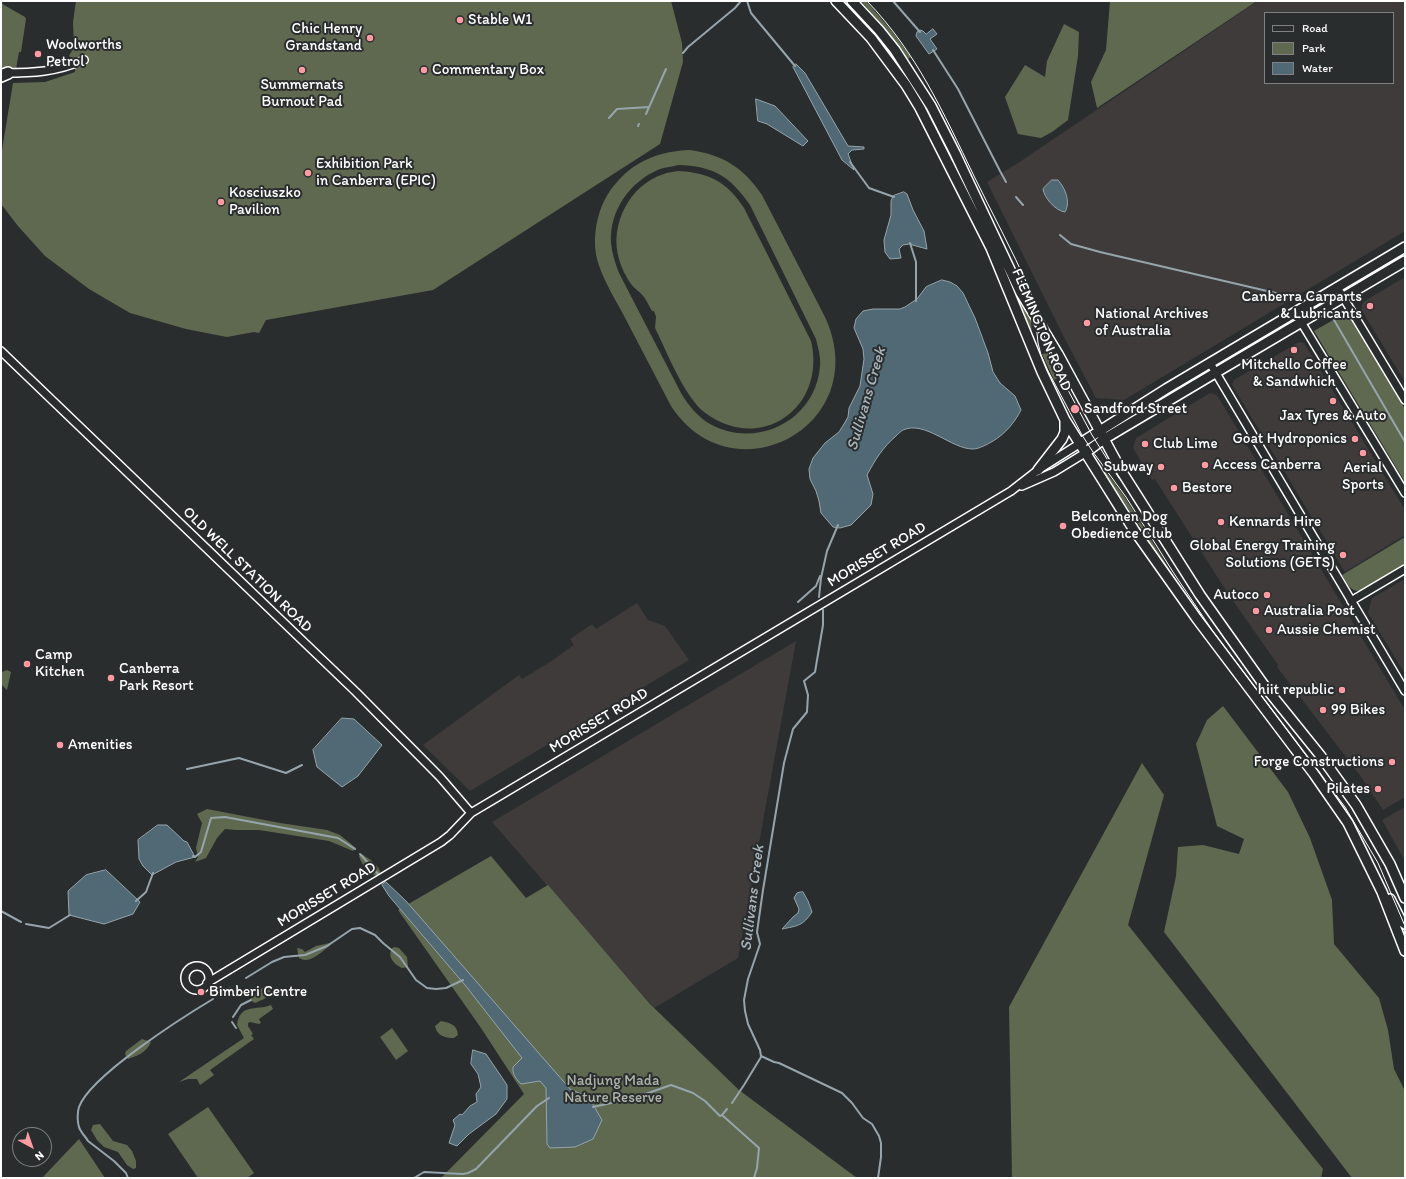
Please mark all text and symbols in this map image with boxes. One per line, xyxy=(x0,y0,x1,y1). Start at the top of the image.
place label: Stable W1 xyxy=(468,11,532,29)
legend xyxy=(1264,12,1394,84)
marker: Stable W1 xyxy=(455,15,465,25)
place label: Chic Henry Grandstand xyxy=(285,20,362,55)
text: Road xyxy=(1302,21,1328,35)
marker: Chic Henry Grandstand xyxy=(365,33,375,43)
place label: Woolworths Petrol xyxy=(46,36,122,71)
text: Park xyxy=(1302,41,1326,55)
marker: Woolworths Petrol xyxy=(33,49,43,59)
place label: Commentary Box xyxy=(432,61,544,79)
text: Water xyxy=(1302,61,1333,75)
marker: Summernats Burnout Pad xyxy=(297,65,307,75)
marker: Commentary Box xyxy=(419,65,429,75)
place label: Summernats Burnout Pad xyxy=(260,76,344,111)
place label: Exhibition Park in Canberra (EPIC) xyxy=(316,155,436,190)
marker: Exhibition Park in Canberra (EPIC) xyxy=(303,168,313,178)
place label: Kosciuszko Pavilion xyxy=(229,184,301,219)
marker: Kosciuszko Pavilion xyxy=(216,197,226,207)
street label: FLEMINGTON ROAD xyxy=(1007,266,1075,394)
place label: Canberra Carparts & Lubricants xyxy=(1242,288,1362,323)
marker: Canberra Carparts & Lubricants xyxy=(1365,301,1375,311)
place label: National Archives of Australia xyxy=(1095,305,1208,340)
marker: National Archives of Australia xyxy=(1082,318,1092,328)
water label: Sullivans Creek xyxy=(843,345,891,453)
marker: Mitchello Coffee & Sandwhich xyxy=(1289,345,1299,355)
place label: Mitchello Coffee & Sandwhich xyxy=(1241,356,1347,391)
marker: Jax Tyres & Auto xyxy=(1328,396,1338,406)
place label: Sandford Street xyxy=(1084,400,1187,418)
marker: Sandford Street xyxy=(1069,403,1081,415)
place label: Jax Tyres & Auto xyxy=(1280,407,1386,425)
place label: Goat Hydroponics xyxy=(1232,430,1347,448)
marker: Goat Hydroponics xyxy=(1350,434,1360,444)
place label: Club Lime xyxy=(1153,435,1218,453)
marker: Club Lime xyxy=(1140,439,1150,449)
marker: Aerial Sports xyxy=(1358,448,1368,458)
place label: Access Canberra xyxy=(1213,456,1321,474)
place label: Subway xyxy=(1104,458,1153,476)
place label: Aerial Sports xyxy=(1342,459,1384,494)
marker: Access Canberra xyxy=(1200,460,1210,470)
marker: Subway xyxy=(1156,462,1166,472)
place label: Bestore xyxy=(1182,479,1232,497)
marker: Bestore xyxy=(1169,483,1179,493)
street label: OLD WELL STATION ROAD xyxy=(179,503,315,637)
place label: Belconnen Dog Obedience Club xyxy=(1071,508,1172,543)
place label: Kennards Hire xyxy=(1229,513,1321,531)
marker: Kennards Hire xyxy=(1216,517,1226,527)
street label: MORISSET ROAD xyxy=(824,518,930,592)
marker: Belconnen Dog Obedience Club xyxy=(1058,521,1068,531)
place label: Global Energy Training Solutions (GETS) xyxy=(1189,537,1335,572)
marker: Global Energy Training Solutions (GETS) xyxy=(1338,550,1348,560)
place label: Autoco xyxy=(1214,586,1259,604)
marker: Autoco xyxy=(1262,590,1272,600)
place label: Australia Post xyxy=(1264,602,1355,620)
marker: Australia Post xyxy=(1251,606,1261,616)
place label: Aussie Chemist xyxy=(1277,621,1376,639)
marker: Aussie Chemist xyxy=(1264,625,1274,635)
place label: Camp Kitchen xyxy=(35,646,84,681)
marker: Camp Kitchen xyxy=(22,659,32,669)
place label: Canberra Park Resort xyxy=(119,660,194,695)
marker: Canberra Park Resort xyxy=(106,673,116,683)
place label: hiit republic xyxy=(1258,681,1334,699)
street label: MORISSET ROAD xyxy=(546,684,652,758)
marker: hiit republic xyxy=(1337,685,1347,695)
place label: 99 Bikes xyxy=(1331,701,1385,719)
marker: 99 Bikes xyxy=(1318,705,1328,715)
place label: Amenities xyxy=(68,736,132,754)
marker: Amenities xyxy=(55,740,65,750)
place label: Forge Constructions xyxy=(1254,753,1384,771)
marker: Forge Constructions xyxy=(1387,757,1397,767)
place label: Pilates xyxy=(1326,780,1370,798)
marker: Pilates xyxy=(1373,784,1383,794)
water label: Sullivans Creek xyxy=(737,844,769,952)
street label: MORISSET ROAD xyxy=(274,858,380,932)
place label: Bimberi Centre xyxy=(209,983,307,1001)
marker: Bimberi Centre xyxy=(196,987,206,997)
park label: Nadjung Mada Nature Reserve xyxy=(564,1072,662,1107)
north arrow xyxy=(12,1127,52,1167)
text: N xyxy=(32,1148,46,1163)

